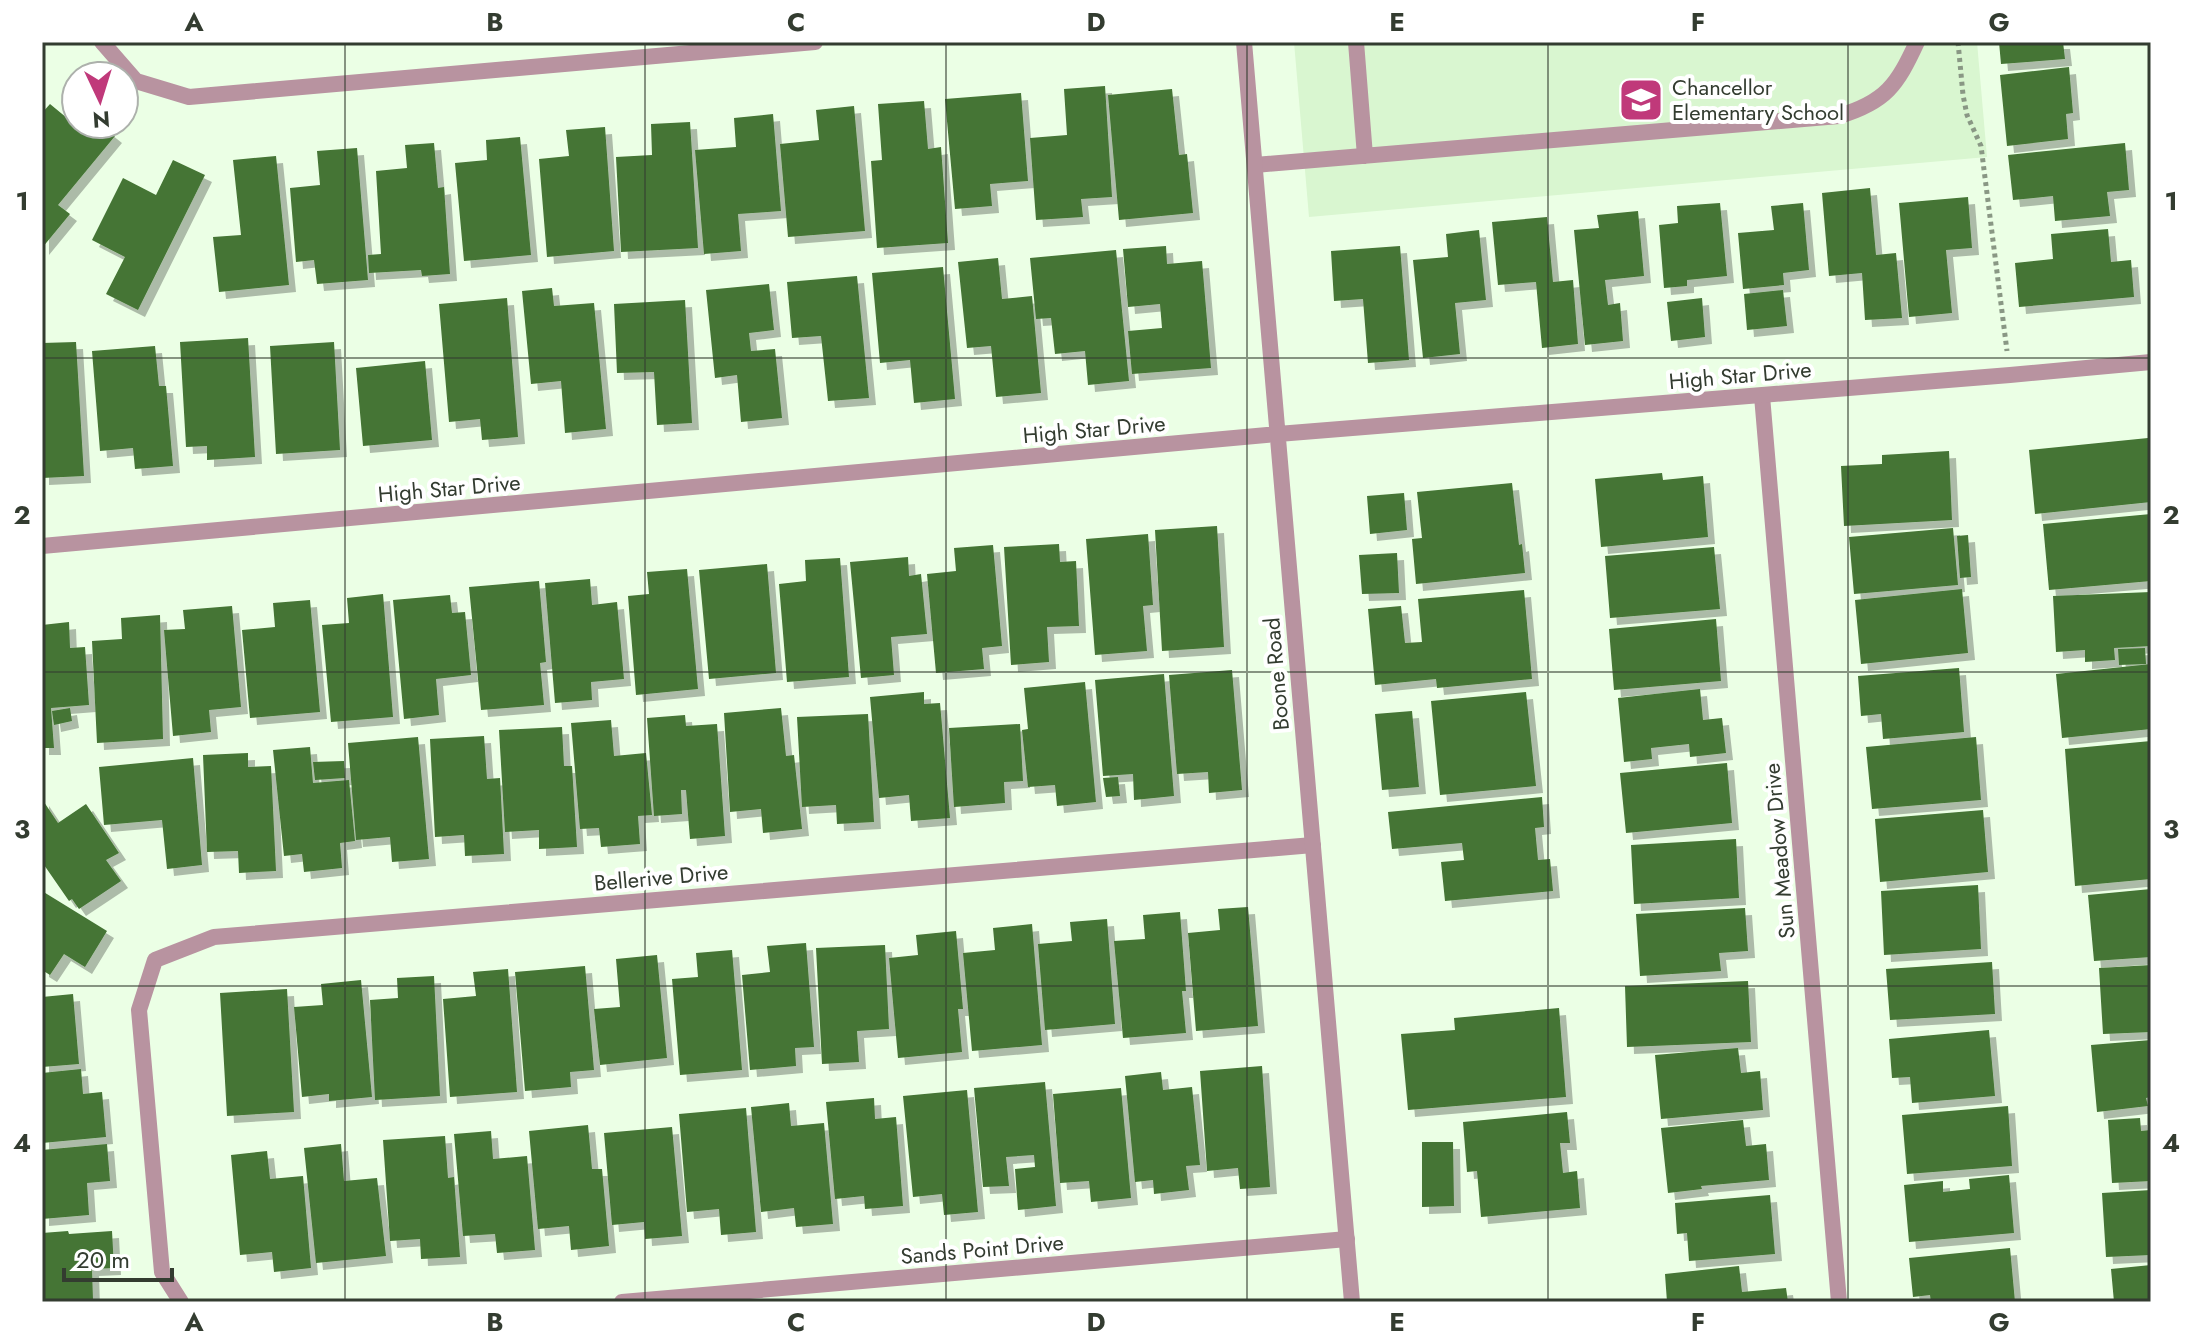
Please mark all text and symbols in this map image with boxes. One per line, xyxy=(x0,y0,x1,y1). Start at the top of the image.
text: A xyxy=(183,3,204,41)
text: B xyxy=(486,3,504,41)
text: C xyxy=(787,3,805,41)
text: D xyxy=(1086,3,1106,41)
text: E xyxy=(1389,3,1405,41)
text: F xyxy=(1691,3,1705,41)
text: G xyxy=(1988,3,2010,41)
north arrow xyxy=(60,60,140,140)
place label: Chancellor Elementary School xyxy=(1672,71,1844,128)
school or university icon: Chancellor Elementary School xyxy=(1617,76,1665,124)
text: N xyxy=(92,103,111,137)
text: 1 xyxy=(15,182,29,220)
text: 1 xyxy=(2164,182,2178,220)
street label: High Star Drive xyxy=(1667,353,1813,397)
street label: High Star Drive xyxy=(1021,407,1167,451)
street label: High Star Drive xyxy=(376,466,522,510)
text: 2 xyxy=(13,496,31,534)
text: 2 xyxy=(2162,496,2180,534)
street label: Boone Road xyxy=(1255,616,1297,732)
street label: Sun Meadow Drive xyxy=(1755,762,1803,940)
text: 3 xyxy=(14,810,30,848)
text: 3 xyxy=(2163,810,2179,848)
street label: Bellerive Drive xyxy=(593,855,729,899)
text: 4 xyxy=(13,1124,31,1162)
text: 4 xyxy=(2162,1124,2180,1162)
street label: Sands Point Drive xyxy=(899,1226,1065,1272)
scale bar xyxy=(64,1232,172,1282)
text: 20 m xyxy=(76,1242,130,1277)
text: A xyxy=(183,1303,204,1341)
text: B xyxy=(486,1303,504,1341)
text: C xyxy=(787,1303,805,1341)
text: D xyxy=(1086,1303,1106,1341)
text: E xyxy=(1389,1303,1405,1341)
text: F xyxy=(1691,1303,1705,1341)
text: G xyxy=(1988,1303,2010,1341)

